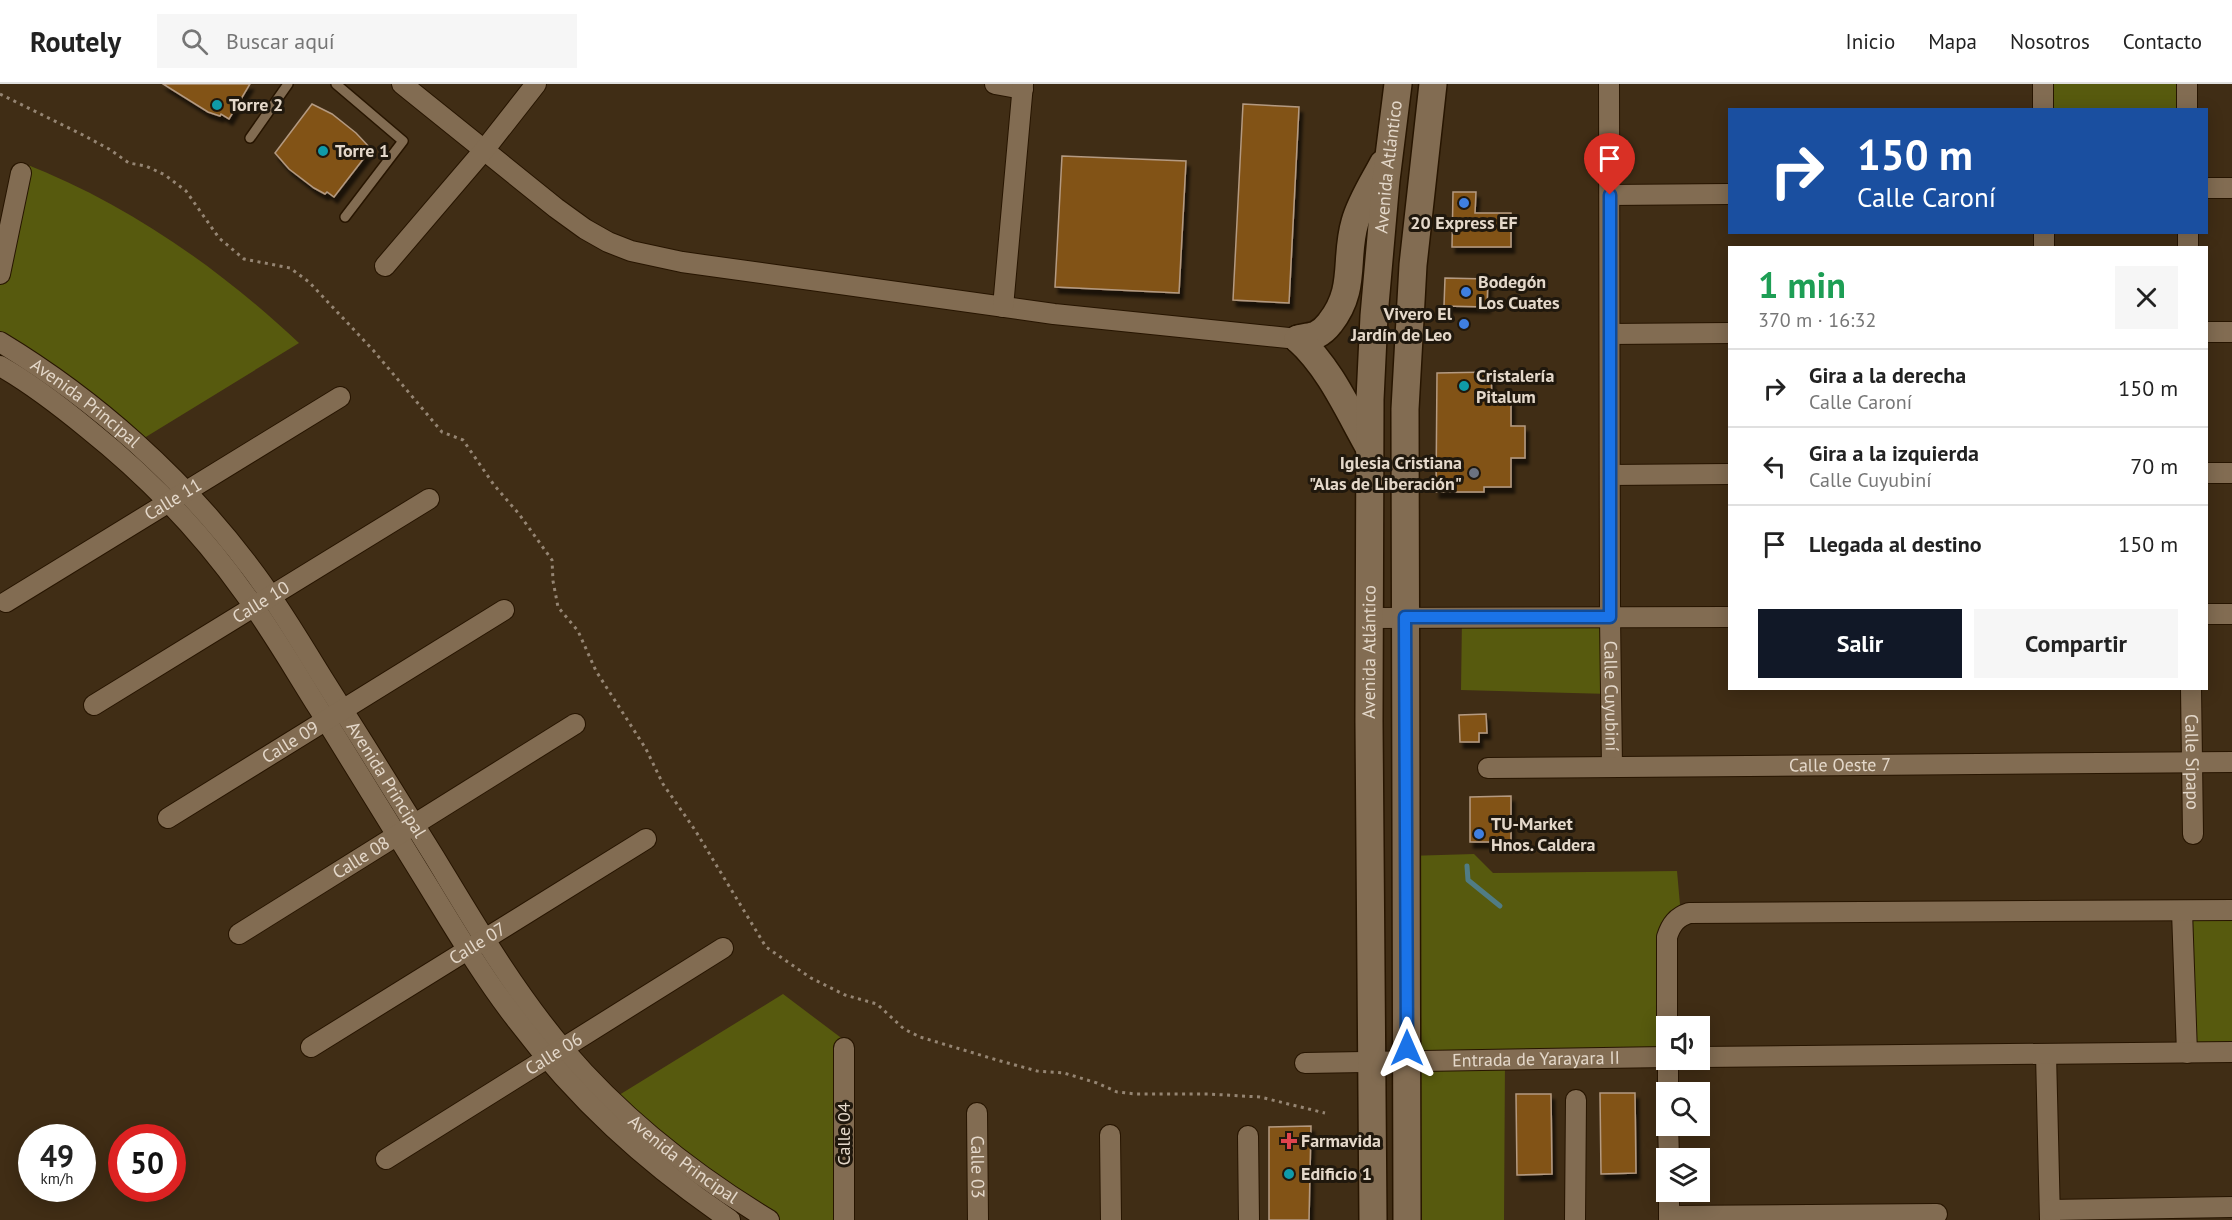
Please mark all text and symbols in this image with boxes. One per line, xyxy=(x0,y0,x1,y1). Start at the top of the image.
search box xyxy=(157,14,577,68)
text: Routely xyxy=(30,23,121,60)
icon: search xyxy=(178,25,211,58)
text: Buscar aquí xyxy=(226,27,335,55)
text: Inicio xyxy=(1846,28,1895,55)
text: Mapa xyxy=(1928,28,1977,55)
text: Nosotros xyxy=(2010,28,2090,55)
text: Contacto xyxy=(2123,28,2202,55)
place label: Torre 2 xyxy=(229,93,283,116)
marker: Torre 2 xyxy=(210,98,224,112)
street label: Avenida Atlántico xyxy=(1369,99,1407,234)
text: 150 m xyxy=(1857,127,1973,182)
icon: right xyxy=(1758,132,1836,210)
pin xyxy=(1584,133,1635,195)
place label: Torre 1 xyxy=(335,139,389,162)
icon: arrive xyxy=(1593,142,1626,175)
marker: Torre 1 xyxy=(316,144,330,158)
text: Calle Caroní xyxy=(1857,180,1996,214)
marker: 20 Express EF xyxy=(1457,196,1471,210)
place label: 20 Express EF xyxy=(1410,211,1518,234)
text: 1 min xyxy=(1758,261,1846,308)
button: close xyxy=(2115,266,2178,329)
place label: Bodegón Los Cuates xyxy=(1478,270,1560,314)
marker: Bodegón Los Cuates xyxy=(1459,285,1473,299)
place label: Vivero El Jardín de Leo xyxy=(1350,302,1453,346)
text: 370 m · 16:32 xyxy=(1758,307,1876,333)
marker: Vivero El Jardín de Leo xyxy=(1457,317,1471,331)
street label: Avenida Principal xyxy=(26,353,146,453)
text: Gira a la derecha xyxy=(1809,361,1966,389)
place label: Cristalería Pitalum xyxy=(1476,364,1554,408)
icon: right xyxy=(1758,372,1791,405)
text: 150 m xyxy=(2118,374,2178,402)
marker: Cristalería Pitalum xyxy=(1457,379,1471,393)
text: Calle Caroní xyxy=(1809,389,1912,415)
text: Gira a la izquierda xyxy=(1809,439,1979,467)
icon: left xyxy=(1758,450,1791,483)
place label: Iglesia Cristiana "Alas de Liberación" xyxy=(1309,451,1462,495)
text: 70 m xyxy=(2130,452,2178,480)
marker: Iglesia Cristiana "Alas de Liberación" xyxy=(1467,466,1481,480)
text: Calle Cuyubiní xyxy=(1809,467,1932,493)
street label: Calle 11 xyxy=(140,473,206,525)
icon: arrive xyxy=(1758,528,1791,561)
text: Llegada al destino xyxy=(1809,530,1982,558)
text: 150 m xyxy=(2118,530,2178,558)
street label: Calle 10 xyxy=(228,575,294,628)
street label: Avenida Atlántico xyxy=(1357,585,1380,719)
button: Salir xyxy=(1758,609,1962,678)
button: Compartir xyxy=(1974,609,2178,678)
street label: Calle Cuyubiní xyxy=(1599,641,1624,752)
street label: Calle Sipapo xyxy=(2180,714,2205,810)
street label: Calle 09 xyxy=(257,715,323,768)
street label: Avenida Principal xyxy=(342,717,432,843)
street label: Calle Oeste 7 xyxy=(1789,753,1891,777)
place label: TU-Market Hnos. Caldera xyxy=(1491,812,1596,856)
marker: TU-Market Hnos. Caldera xyxy=(1472,827,1486,841)
street label: Calle 08 xyxy=(328,831,394,884)
street label: Calle 07 xyxy=(444,917,510,970)
position arrow xyxy=(1375,1016,1439,1080)
map controls xyxy=(1656,1016,1710,1202)
button: sound xyxy=(1656,1016,1710,1070)
street label: Calle 06 xyxy=(521,1027,586,1080)
street label: Entrada de Yarayara II xyxy=(1452,1046,1620,1072)
button: search xyxy=(1656,1082,1710,1136)
street label: Calle 04 xyxy=(832,1102,855,1165)
street label: Avenida Principal xyxy=(624,1110,743,1209)
speed limit sign: 50 xyxy=(108,1124,186,1202)
place label: Farmavida xyxy=(1301,1129,1381,1152)
marker: Farmavida xyxy=(1282,1134,1296,1148)
street label: Calle 03 xyxy=(966,1135,990,1199)
text: 49 xyxy=(40,1136,74,1175)
button: layers xyxy=(1656,1148,1710,1202)
place label: Edificio 1 xyxy=(1301,1162,1372,1185)
marker: Edificio 1 xyxy=(1282,1167,1296,1181)
text: km/h xyxy=(41,1169,73,1188)

